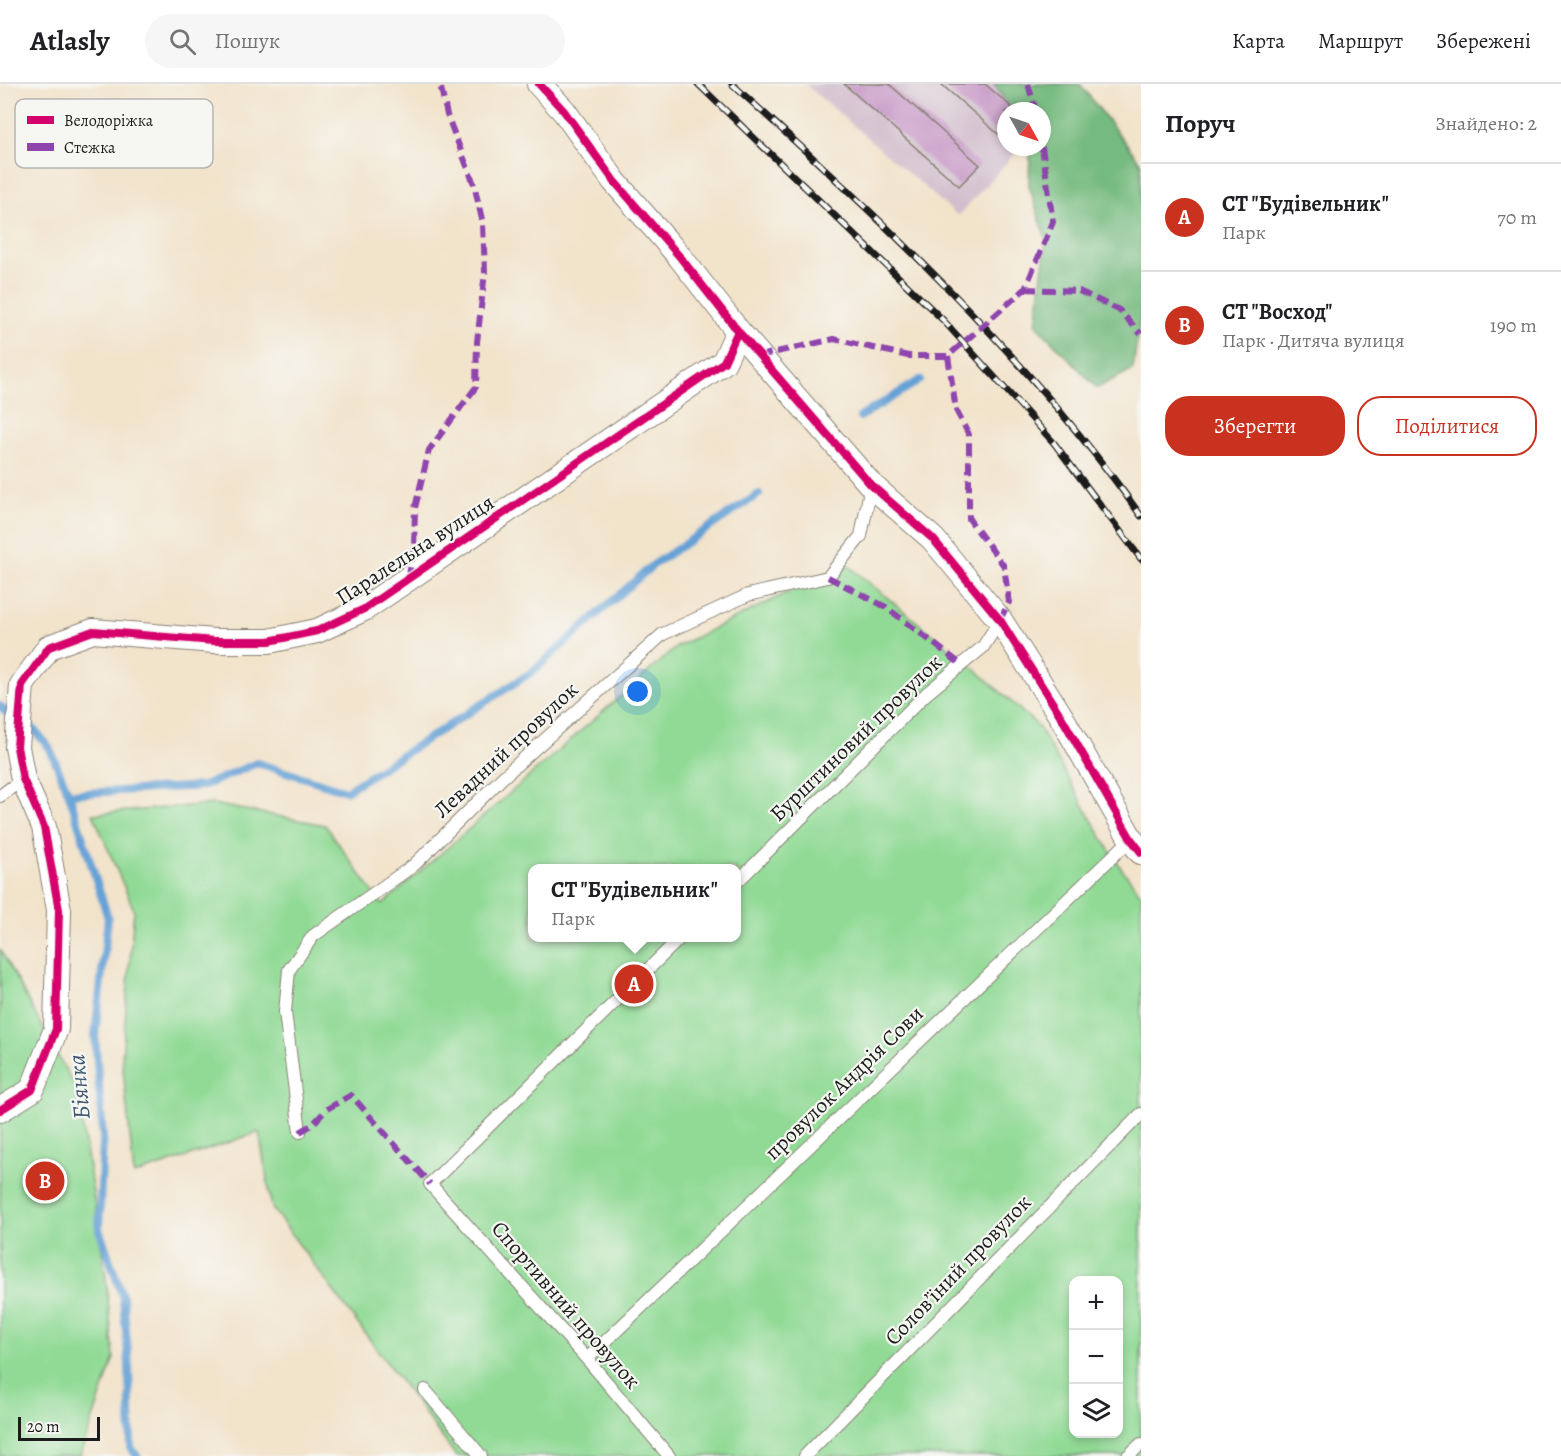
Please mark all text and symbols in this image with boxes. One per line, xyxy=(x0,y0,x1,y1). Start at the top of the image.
search box xyxy=(145,14,565,68)
text: Atlasly xyxy=(30,22,109,60)
icon: search xyxy=(166,25,199,58)
text: Пошук xyxy=(214,26,280,56)
text: Карта xyxy=(1232,27,1285,55)
text: Маршрут xyxy=(1318,27,1403,55)
text: Збережені xyxy=(1436,27,1531,55)
legend xyxy=(15,99,213,168)
north arrow xyxy=(997,102,1051,156)
text: Поруч xyxy=(1165,106,1236,141)
text: Велодоріжка xyxy=(64,110,154,132)
text: Знайдено: 2 xyxy=(1435,110,1537,137)
text: Стежка xyxy=(64,137,116,159)
text: СТ "Будівельник" xyxy=(1222,189,1389,219)
text: A xyxy=(1178,204,1191,231)
text: 70 m xyxy=(1497,204,1537,231)
text: Парк xyxy=(1222,219,1266,246)
text: СТ "Восход" xyxy=(1222,297,1332,327)
text: B xyxy=(1178,312,1191,339)
text: 190 m xyxy=(1490,312,1537,339)
text: Парк · Дитяча вулиця xyxy=(1222,327,1405,354)
button: Зберегти xyxy=(1165,396,1345,456)
button: Поділитися xyxy=(1357,396,1537,456)
street label: Паралельна вулиця xyxy=(330,488,500,612)
street label: Бурштиновий провулок xyxy=(763,648,949,828)
street label: Левадний провулок xyxy=(427,675,585,825)
your location xyxy=(623,677,652,706)
popup xyxy=(528,864,741,942)
text: СТ "Будівельник" xyxy=(551,875,718,905)
text: Парк xyxy=(551,905,595,932)
pin: A xyxy=(614,962,654,1006)
street label: провулок Андрія Сови xyxy=(758,999,930,1167)
water label: Біянка xyxy=(60,1053,98,1121)
pin: B xyxy=(26,1158,64,1204)
street label: Соловʼїний провулок xyxy=(878,1188,1038,1352)
street label: Спортивний провулок xyxy=(485,1215,647,1395)
map controls xyxy=(1069,1276,1123,1438)
button: + xyxy=(1069,1276,1123,1330)
button: − xyxy=(1069,1330,1123,1384)
button: layers xyxy=(1069,1384,1123,1438)
scale bar xyxy=(18,1414,100,1442)
text: 20 m xyxy=(27,1416,60,1438)

